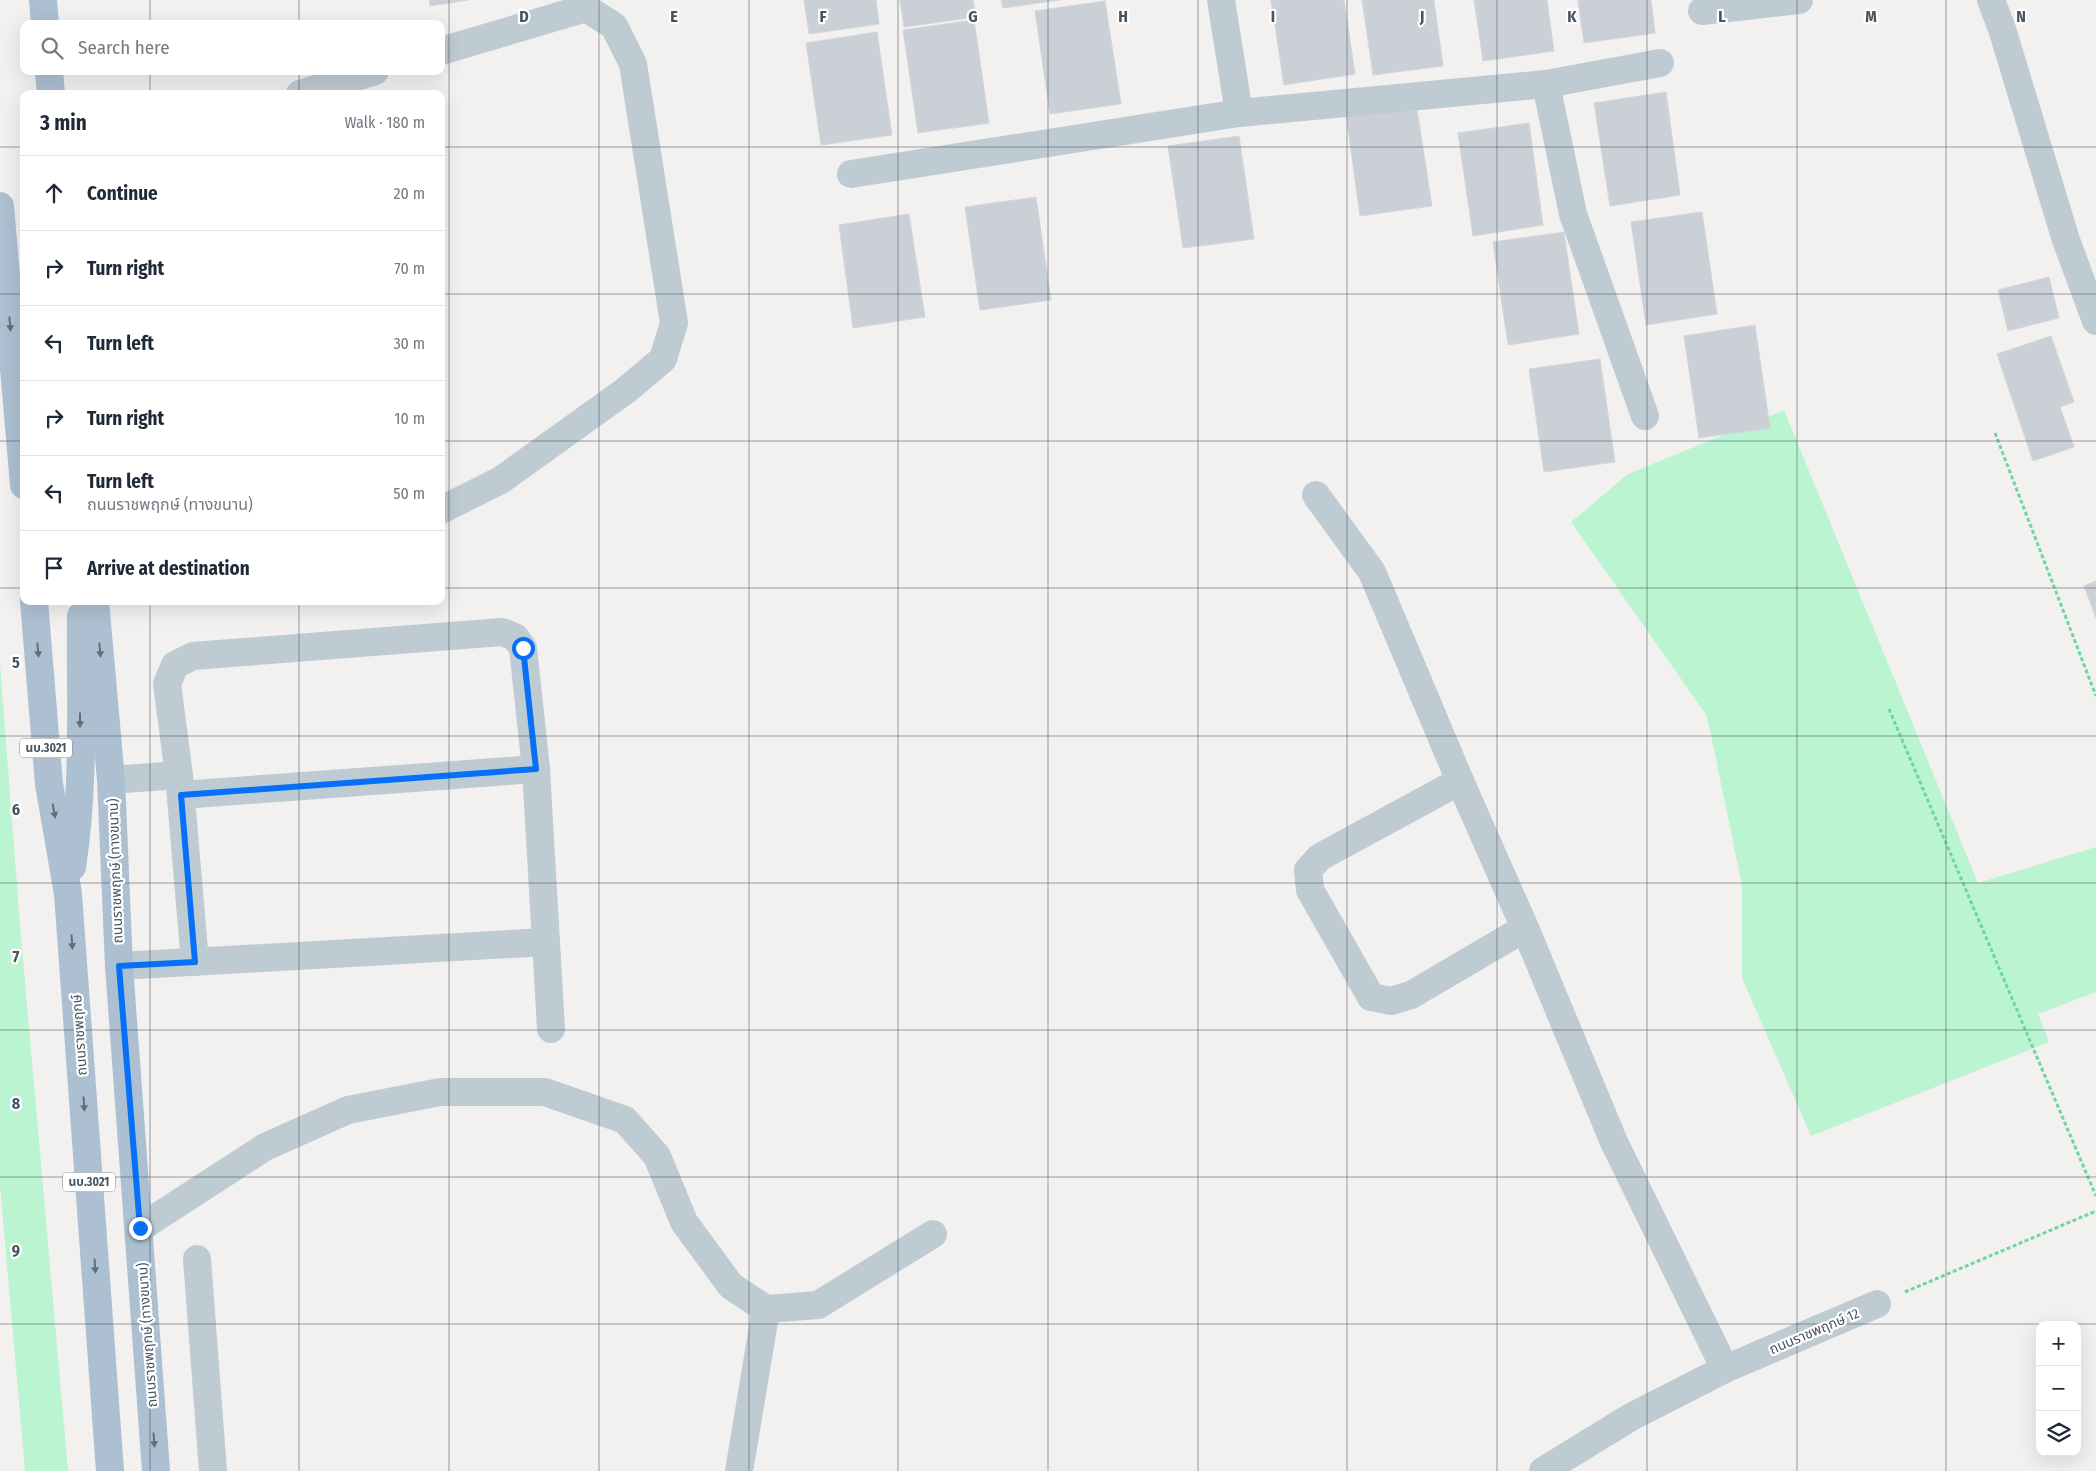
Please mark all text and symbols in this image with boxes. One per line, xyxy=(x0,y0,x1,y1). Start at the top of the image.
text: D xyxy=(519,7,529,26)
text: E xyxy=(670,7,678,26)
text: F xyxy=(819,7,827,26)
text: G xyxy=(968,7,978,26)
text: H xyxy=(1118,7,1128,26)
text: I xyxy=(1271,7,1275,26)
text: J xyxy=(1419,7,1424,26)
text: K xyxy=(1567,7,1577,26)
text: L xyxy=(1718,7,1726,26)
text: M xyxy=(1865,7,1877,26)
text: N xyxy=(2016,7,2026,26)
search box xyxy=(20,20,445,75)
icon: search xyxy=(38,34,66,62)
text: Search here xyxy=(78,36,170,59)
text: 3 min xyxy=(40,110,87,136)
text: Walk · 180 m xyxy=(345,113,425,132)
icon: ahead xyxy=(40,179,68,207)
text: Continue xyxy=(87,182,158,205)
text: 20 m xyxy=(394,184,425,203)
icon: right xyxy=(40,254,68,282)
text: Turn right xyxy=(87,257,164,280)
text: 70 m xyxy=(394,259,425,278)
one-way arrow xyxy=(6,316,14,332)
icon: left xyxy=(40,329,68,357)
text: Turn left xyxy=(87,332,154,355)
text: 30 m xyxy=(393,334,425,353)
icon: right xyxy=(40,404,68,432)
text: Turn right xyxy=(87,407,164,430)
text: 10 m xyxy=(394,409,425,428)
text: Turn left xyxy=(87,470,154,493)
icon: left xyxy=(40,479,68,507)
text: 50 m xyxy=(393,484,425,503)
text: ถนนราชพฤกษ์ (ทางขนาน) xyxy=(87,495,253,514)
icon: arrive xyxy=(40,554,68,582)
text: Arrive at destination xyxy=(87,557,250,580)
route start xyxy=(512,637,535,660)
one-way arrow xyxy=(34,642,42,658)
one-way arrow xyxy=(96,642,104,658)
text: 5 xyxy=(12,653,20,672)
one-way arrow xyxy=(76,712,84,728)
road number: นบ.3021 xyxy=(20,738,72,758)
street label: ถนนราชพฤกษ์ (ทางขนาน) xyxy=(104,798,127,944)
text: 6 xyxy=(12,800,20,819)
one-way arrow xyxy=(51,804,59,820)
one-way arrow xyxy=(68,934,76,950)
text: 7 xyxy=(13,947,20,966)
street label: ถนนราชพฤกษ์ xyxy=(68,994,91,1076)
text: 8 xyxy=(12,1094,21,1113)
one-way arrow xyxy=(80,1097,88,1113)
road number: นบ.3021 xyxy=(63,1172,115,1192)
route end xyxy=(129,1217,152,1240)
text: 9 xyxy=(12,1241,20,1260)
one-way arrow xyxy=(92,1259,100,1275)
street label: ถนนราชพฤกษ์ (ทางขนาน) xyxy=(134,1262,161,1408)
street label: ถนนราชพฤกษ์ 12 xyxy=(1767,1305,1862,1358)
map controls xyxy=(2036,1321,2081,1456)
button: + xyxy=(2036,1321,2081,1366)
button: − xyxy=(2036,1366,2081,1411)
button: layers xyxy=(2036,1411,2081,1456)
one-way arrow xyxy=(150,1433,158,1449)

